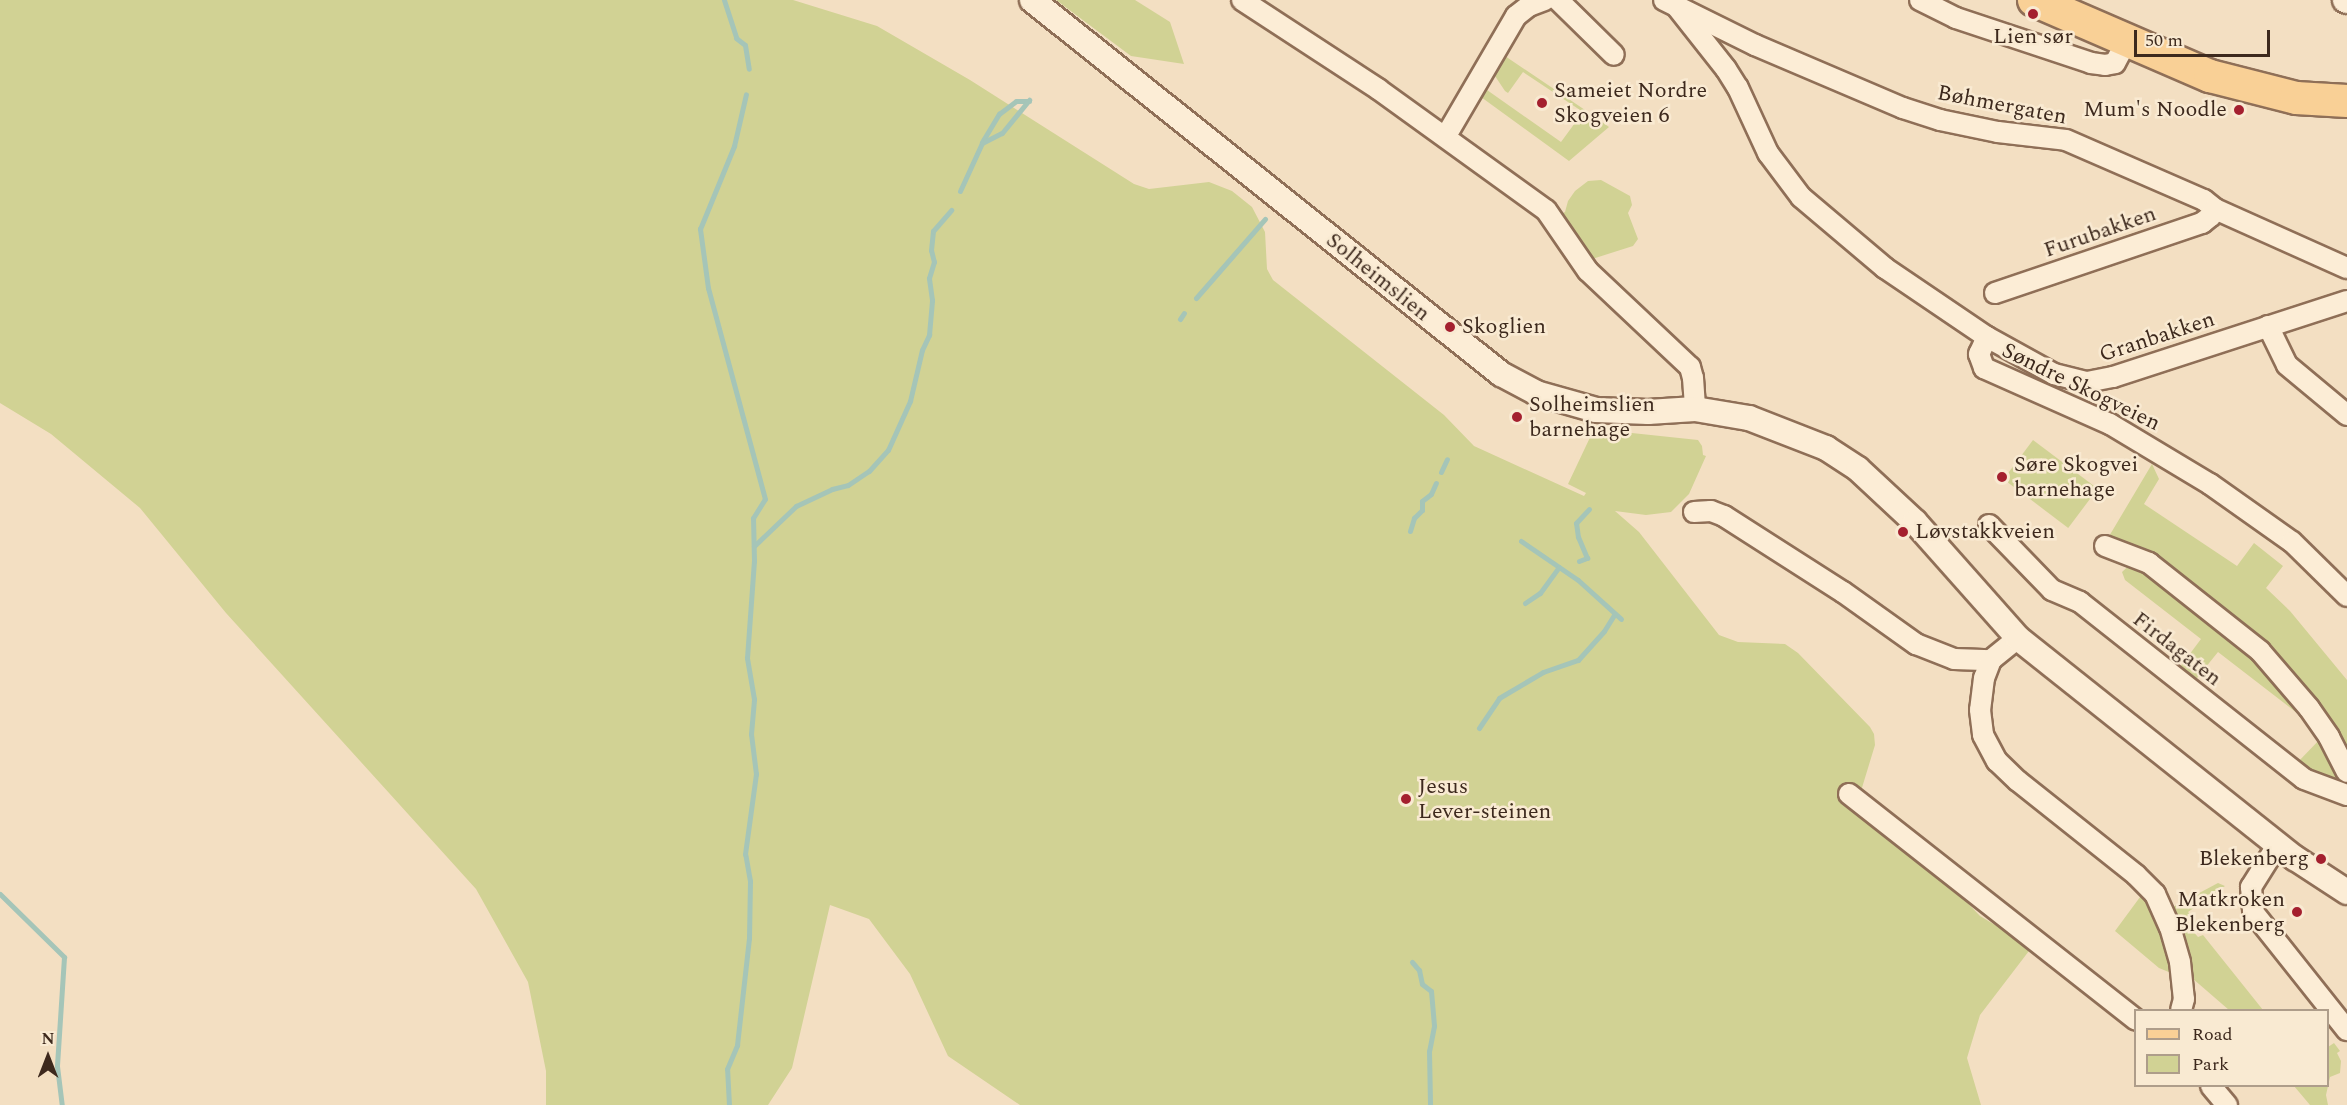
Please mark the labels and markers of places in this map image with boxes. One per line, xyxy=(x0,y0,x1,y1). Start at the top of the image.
marker: Lien sør xyxy=(2026,7,2040,21)
place label: Lien sør xyxy=(1993,24,2073,50)
place label: Sameiet Nordre Skogveien 6 xyxy=(1554,77,1707,128)
marker: Sameiet Nordre Skogveien 6 xyxy=(1535,96,1549,110)
place label: Mum's Noodle xyxy=(2083,97,2227,123)
marker: Mum's Noodle xyxy=(2232,103,2246,117)
place label: Skoglien xyxy=(1462,314,1546,340)
marker: Skoglien xyxy=(1443,320,1457,334)
place label: Solheimslien barnehage xyxy=(1529,391,1655,442)
marker: Solheimslien barnehage xyxy=(1510,410,1524,424)
place label: Søre Skogvei barnehage xyxy=(2014,451,2138,502)
marker: Søre Skogvei barnehage xyxy=(1995,470,2009,484)
place label: Løvstakkveien xyxy=(1915,519,2055,545)
marker: Løvstakkveien xyxy=(1896,525,1910,539)
place label: Jesus Lever-steinen xyxy=(1418,773,1551,824)
marker: Jesus Lever-steinen xyxy=(1399,792,1413,806)
place label: Blekenberg xyxy=(2199,846,2309,872)
marker: Blekenberg xyxy=(2314,852,2328,866)
place label: Matkroken Blekenberg xyxy=(2175,886,2285,938)
marker: Matkroken Blekenberg xyxy=(2290,905,2304,919)

